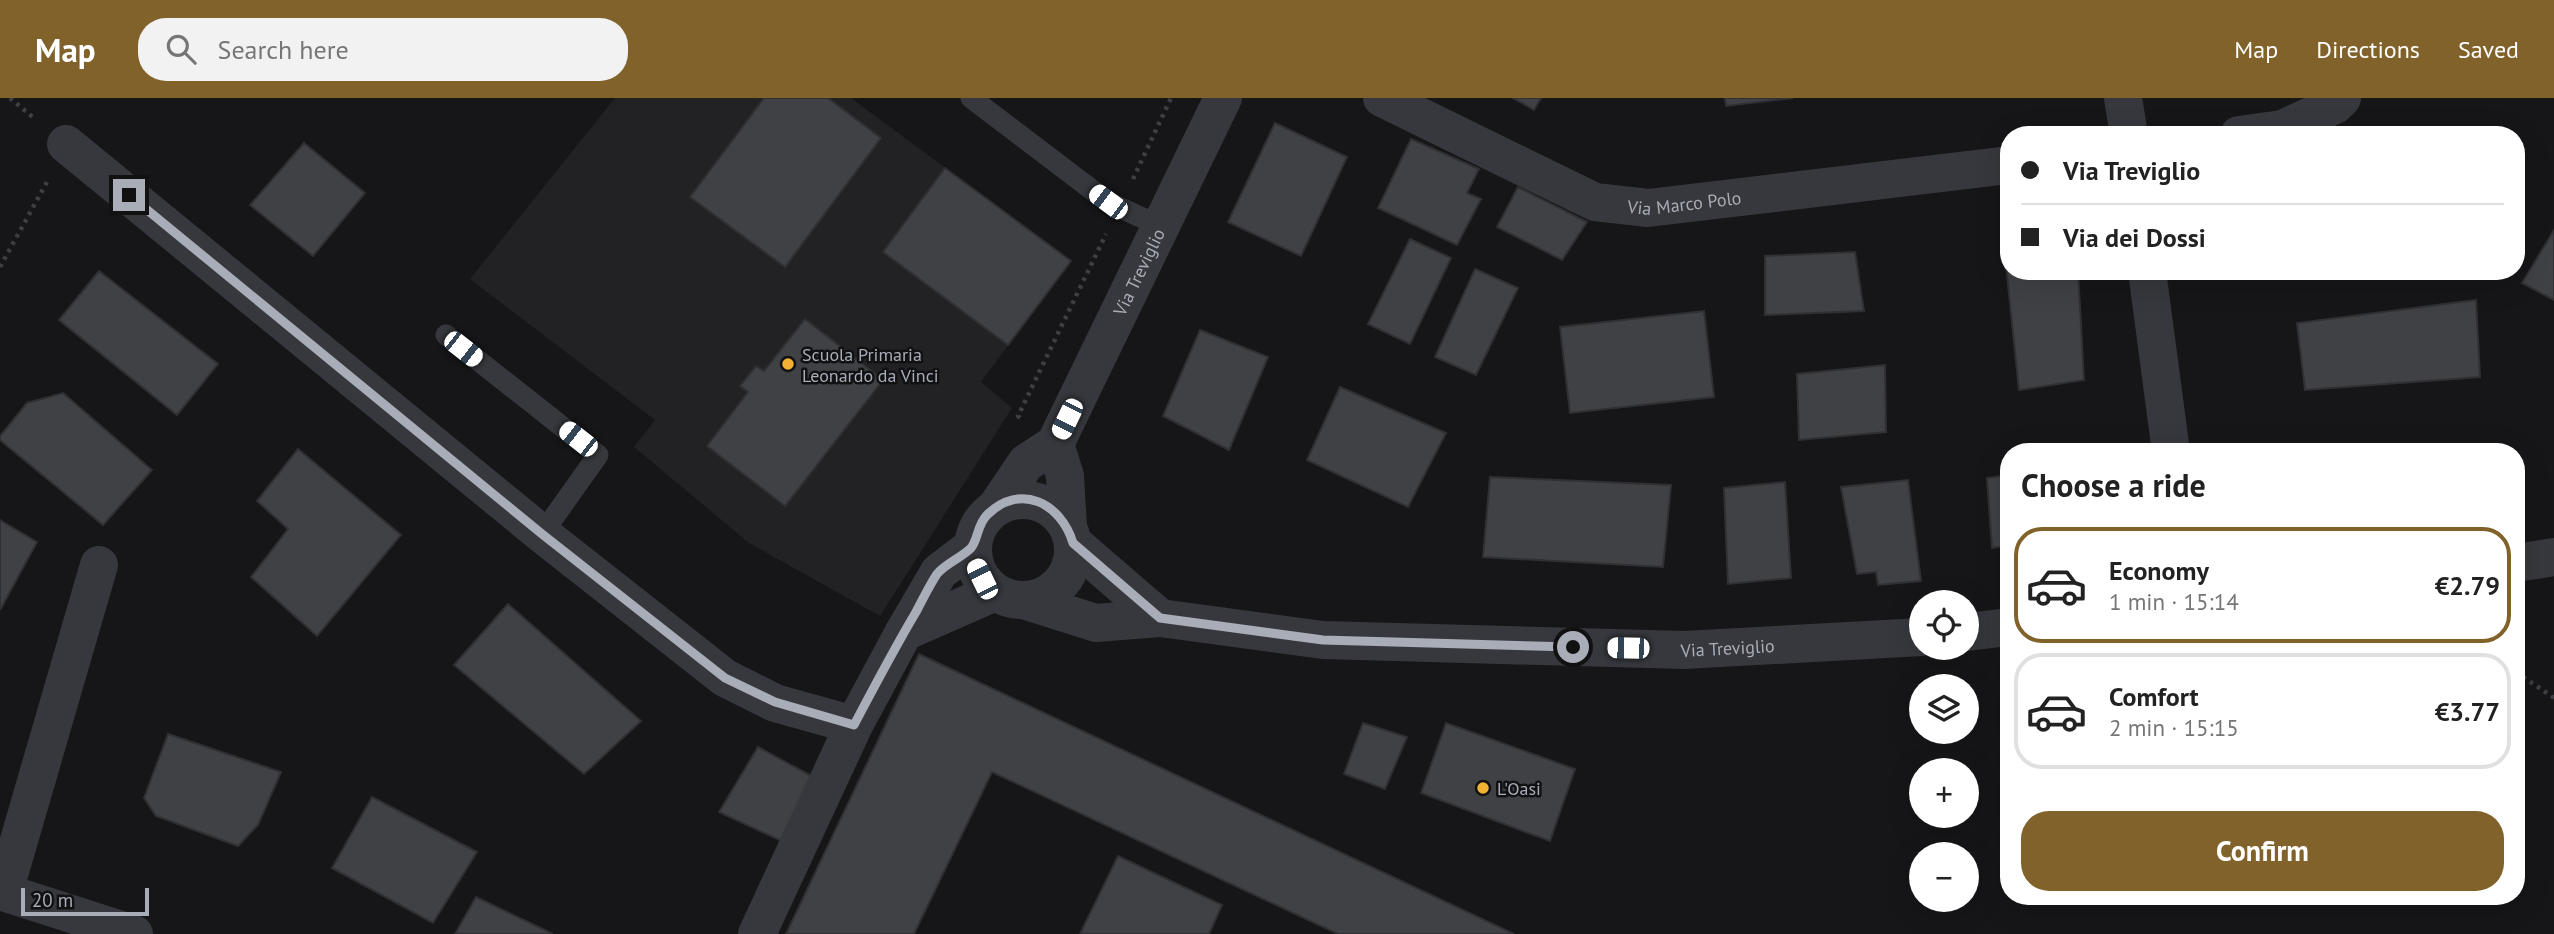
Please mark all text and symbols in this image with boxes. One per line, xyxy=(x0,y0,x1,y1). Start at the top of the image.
search box xyxy=(138,18,628,81)
text: Map xyxy=(35,28,96,71)
icon: search xyxy=(162,30,200,68)
text: Search here xyxy=(218,33,349,66)
text: Map xyxy=(2234,34,2278,65)
text: Directions xyxy=(2316,34,2420,65)
text: Saved xyxy=(2458,34,2519,65)
text: Via Treviglio xyxy=(2063,154,2200,187)
route end xyxy=(113,179,145,211)
car xyxy=(1085,181,1132,223)
street label: Via Marco Polo xyxy=(1625,185,1742,220)
text: Via dei Dossi xyxy=(2063,221,2206,254)
street label: Via Treviglio xyxy=(1107,224,1170,320)
car xyxy=(440,328,487,370)
place label: Scuola Primaria Leonardo da Vinci xyxy=(802,343,939,387)
marker: Scuola Primaria Leonardo da Vinci xyxy=(780,356,796,372)
car xyxy=(1049,396,1086,442)
car xyxy=(555,418,602,460)
text: Choose a ride xyxy=(2021,464,2206,506)
icon: car xyxy=(2025,554,2088,617)
text: Economy xyxy=(2109,554,2209,587)
car xyxy=(964,556,1001,602)
text: €2.79 xyxy=(2435,569,2500,602)
text: 1 min · 15:14 xyxy=(2109,587,2239,616)
map controls xyxy=(1909,590,1979,912)
button: locate xyxy=(1909,590,1979,660)
route start xyxy=(1557,631,1589,663)
street label: Via Treviglio xyxy=(1679,634,1775,662)
car xyxy=(1607,637,1650,659)
button: layers xyxy=(1909,674,1979,744)
icon: car xyxy=(2025,680,2088,743)
text: Comfort xyxy=(2109,680,2199,713)
text: €3.77 xyxy=(2435,695,2500,728)
text: 2 min · 15:15 xyxy=(2109,713,2239,742)
button: + xyxy=(1909,758,1979,828)
place label: L'Oasi xyxy=(1497,777,1541,800)
marker: L'Oasi xyxy=(1475,780,1491,796)
button: Confirm xyxy=(2021,811,2504,891)
button: − xyxy=(1909,842,1979,912)
scale bar xyxy=(21,885,149,917)
text: 20 m xyxy=(32,888,73,912)

